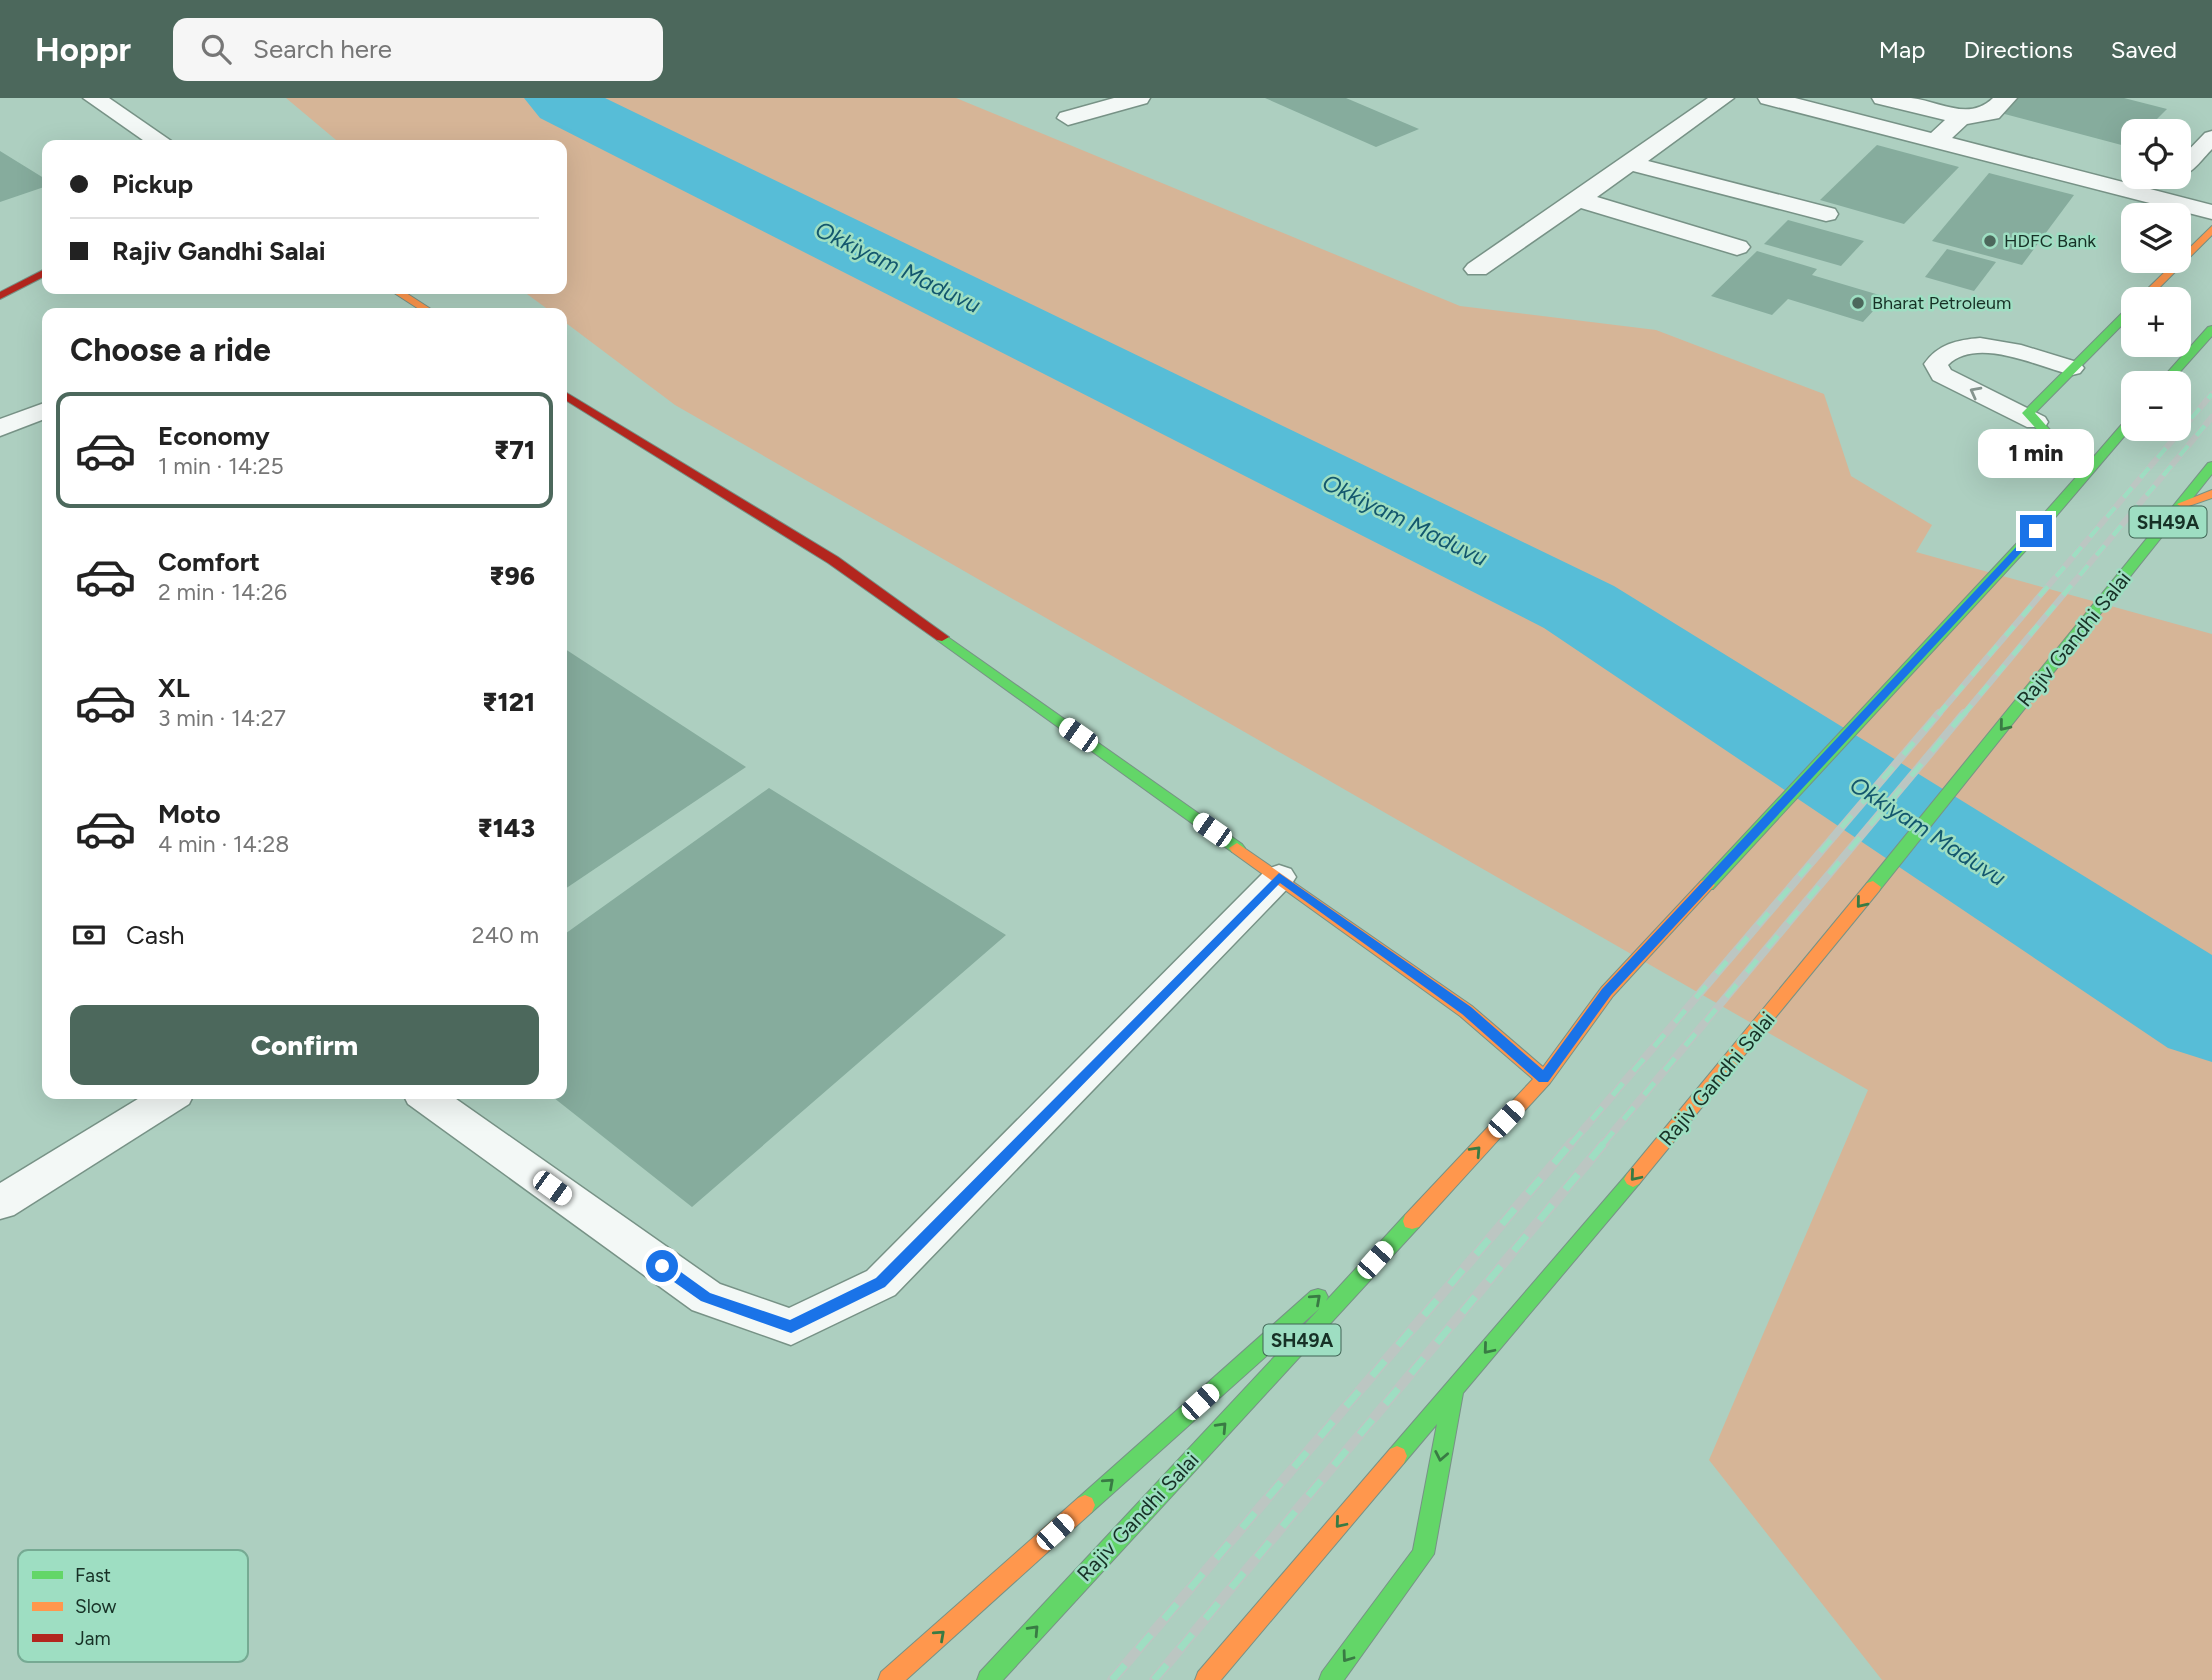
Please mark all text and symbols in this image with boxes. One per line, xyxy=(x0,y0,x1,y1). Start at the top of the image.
search box xyxy=(173,18,663,81)
text: Hoppr xyxy=(35,30,131,69)
icon: search xyxy=(197,30,235,68)
text: Search here xyxy=(253,33,392,65)
text: Map xyxy=(1879,35,1925,64)
text: Directions xyxy=(1963,35,2073,64)
text: Saved xyxy=(2111,35,2177,64)
map controls xyxy=(2121,119,2191,441)
button: locate xyxy=(2121,119,2191,189)
text: Pickup xyxy=(112,168,193,200)
button: layers xyxy=(2121,203,2191,273)
water label: Okkiyam Maduvu xyxy=(811,215,985,319)
place label: HDFC Bank xyxy=(2004,230,2096,252)
marker: HDFC Bank xyxy=(1982,233,1998,249)
text: Rajiv Gandhi Salai xyxy=(112,235,326,267)
button: + xyxy=(2121,287,2191,357)
place label: Bharat Petroleum xyxy=(1872,292,2011,314)
marker: Bharat Petroleum xyxy=(1850,295,1866,311)
text: Choose a ride xyxy=(70,331,271,369)
button: − xyxy=(2121,371,2191,441)
one-way arrow xyxy=(1970,387,1982,400)
icon: car xyxy=(74,419,137,482)
text: Economy xyxy=(158,420,270,452)
callout: 1 min xyxy=(1978,430,2094,478)
text: ₹71 xyxy=(494,434,535,466)
text: 1 min xyxy=(2009,439,2063,467)
text: 1 min · 14:25 xyxy=(158,452,284,480)
water label: Okkiyam Maduvu xyxy=(1318,468,1492,572)
road number: SH49A xyxy=(2130,506,2206,538)
route end xyxy=(2020,515,2052,547)
icon: car xyxy=(74,545,137,608)
text: Comfort xyxy=(158,546,260,578)
text: ₹96 xyxy=(489,560,535,592)
street label: Rajiv Gandhi Salai xyxy=(2011,566,2136,711)
text: 2 min · 14:26 xyxy=(158,578,287,606)
icon: car xyxy=(74,671,137,734)
text: XL xyxy=(158,672,190,704)
text: ₹121 xyxy=(482,686,535,718)
text: 3 min · 14:27 xyxy=(158,704,286,732)
car xyxy=(1055,714,1102,756)
one-way arrow xyxy=(2000,719,2013,731)
water label: Okkiyam Maduvu xyxy=(1845,770,2011,892)
icon: car xyxy=(74,797,137,860)
text: Moto xyxy=(158,798,221,830)
car xyxy=(1189,809,1236,851)
text: ₹143 xyxy=(477,812,535,844)
text: 4 min · 14:28 xyxy=(158,830,290,858)
one-way arrow xyxy=(1857,895,1869,908)
icon: cash xyxy=(70,916,108,954)
text: Cash xyxy=(126,919,185,951)
text: 240 m xyxy=(472,921,539,949)
button: Confirm xyxy=(70,1005,539,1085)
street label: Rajiv Gandhi Salai xyxy=(1653,1007,1780,1151)
car xyxy=(1484,1096,1529,1142)
one-way arrow xyxy=(1467,1146,1480,1159)
car xyxy=(529,1167,576,1209)
one-way arrow xyxy=(1631,1168,1643,1181)
car xyxy=(1354,1237,1397,1283)
route start xyxy=(646,1250,678,1282)
one-way arrow xyxy=(1308,1295,1321,1307)
road number: SH49A xyxy=(1264,1324,1340,1356)
one-way arrow xyxy=(1484,1341,1496,1354)
car xyxy=(1178,1380,1223,1424)
one-way arrow xyxy=(1213,1422,1226,1435)
street label: Rajiv Gandhi Salai xyxy=(1072,1447,1204,1586)
one-way arrow xyxy=(1434,1450,1449,1462)
one-way arrow xyxy=(1101,1479,1114,1491)
car xyxy=(1033,1510,1078,1554)
one-way arrow xyxy=(1336,1514,1348,1527)
legend xyxy=(18,1550,248,1662)
text: Fast xyxy=(75,1564,111,1587)
text: Slow xyxy=(75,1595,117,1618)
one-way arrow xyxy=(1026,1625,1038,1638)
text: Jam xyxy=(75,1627,111,1650)
one-way arrow xyxy=(932,1630,945,1643)
one-way arrow xyxy=(1343,1649,1355,1662)

